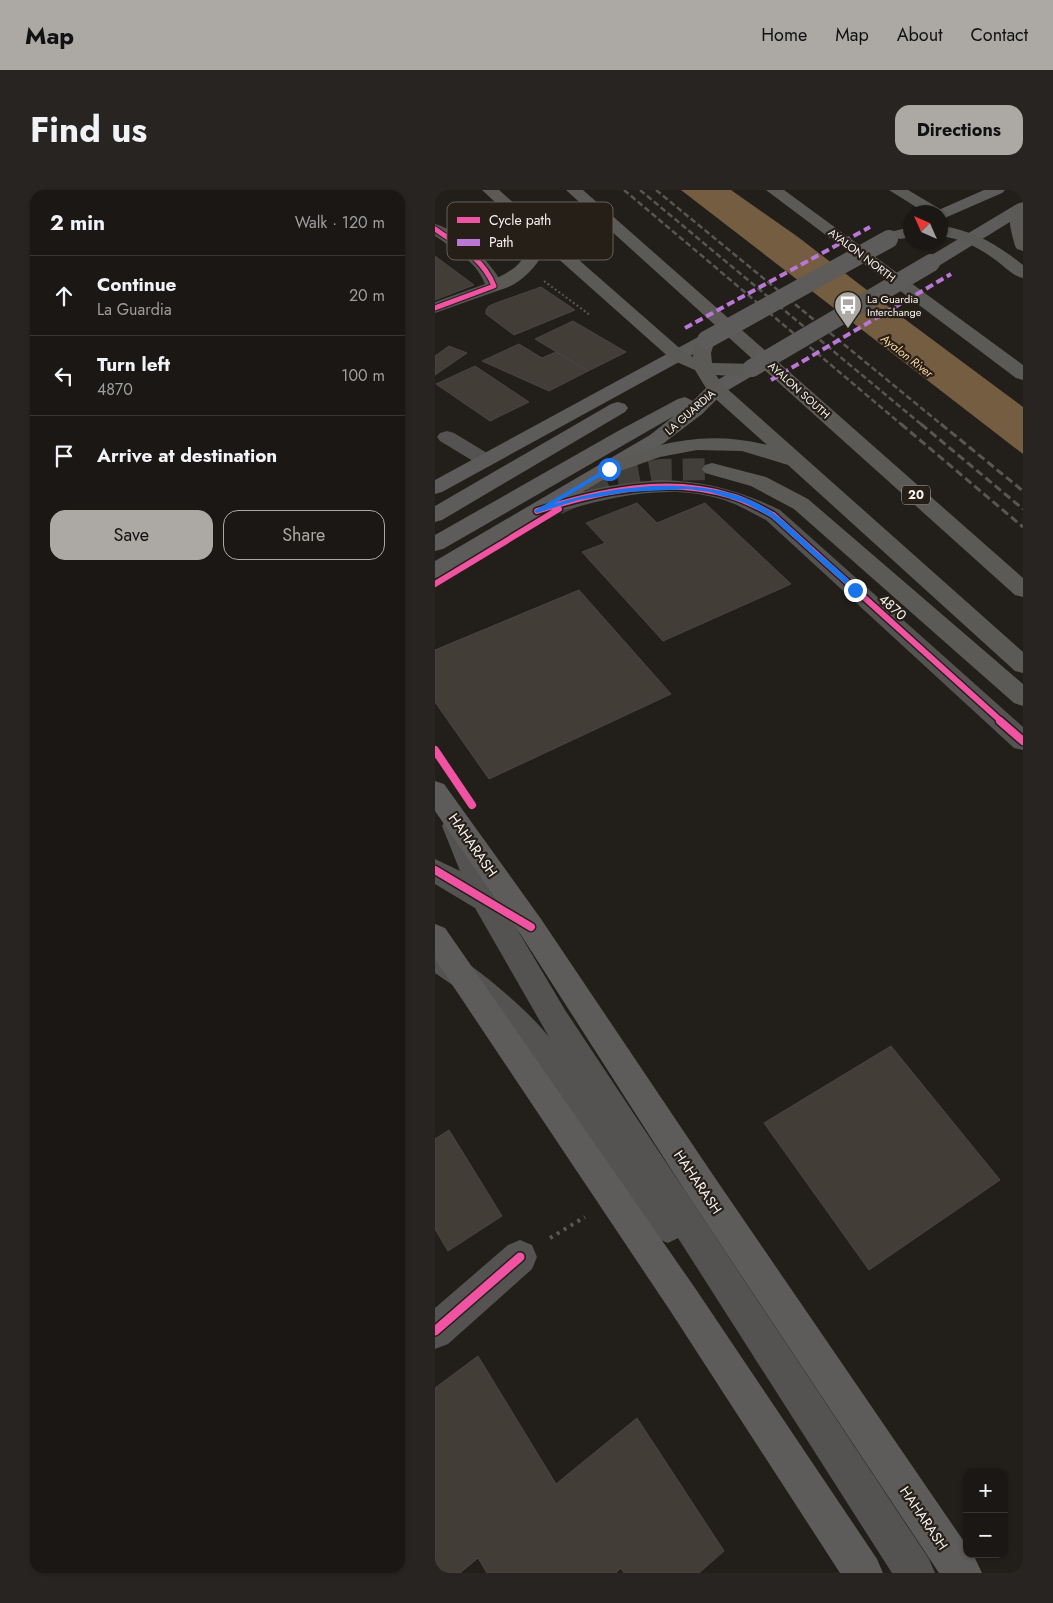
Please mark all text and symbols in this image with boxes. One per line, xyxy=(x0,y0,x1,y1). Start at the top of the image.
text: Map xyxy=(25,18,74,53)
text: Home xyxy=(761,22,807,48)
text: Map xyxy=(835,22,869,48)
text: About xyxy=(897,22,942,48)
text: Contact xyxy=(970,22,1028,48)
text: Find us xyxy=(30,105,147,155)
button: Directions xyxy=(895,105,1023,155)
legend xyxy=(447,202,613,260)
north arrow xyxy=(903,205,948,250)
text: 2 min xyxy=(50,208,105,238)
text: Cycle path xyxy=(489,210,551,230)
text: Walk · 120 m xyxy=(295,211,385,234)
street label: AYALON NORTH xyxy=(825,224,899,286)
text: Path xyxy=(489,232,514,252)
text: Continue xyxy=(97,271,176,298)
icon: ahead xyxy=(50,282,78,310)
text: 20 m xyxy=(349,284,385,307)
bus stop icon: La Guardia Interchange xyxy=(833,290,863,329)
place label: La Guardia Interchange xyxy=(867,291,922,320)
text: La Guardia xyxy=(97,298,172,321)
water label: Ayalon River xyxy=(876,329,938,383)
text: Turn left xyxy=(97,351,170,378)
street label: AYALON SOUTH xyxy=(764,358,834,422)
icon: left xyxy=(50,362,78,390)
text: 100 m xyxy=(341,364,385,387)
text: 4870 xyxy=(97,378,133,401)
street label: LA GUARDIA xyxy=(661,385,719,438)
icon: arrive xyxy=(50,442,78,470)
text: Arrive at destination xyxy=(97,442,277,469)
route start xyxy=(598,458,621,481)
road number: 20 xyxy=(902,486,930,504)
button: Save xyxy=(50,510,213,560)
button: Share xyxy=(223,510,385,560)
route end xyxy=(844,579,867,602)
street label: 4870 xyxy=(875,589,911,625)
street label: HAHARASH xyxy=(444,809,502,881)
street label: HAHARASH xyxy=(669,1146,727,1218)
map controls xyxy=(963,1468,1008,1558)
button: + xyxy=(963,1468,1008,1513)
street label: HAHARASH xyxy=(895,1482,953,1554)
button: − xyxy=(963,1513,1008,1558)

